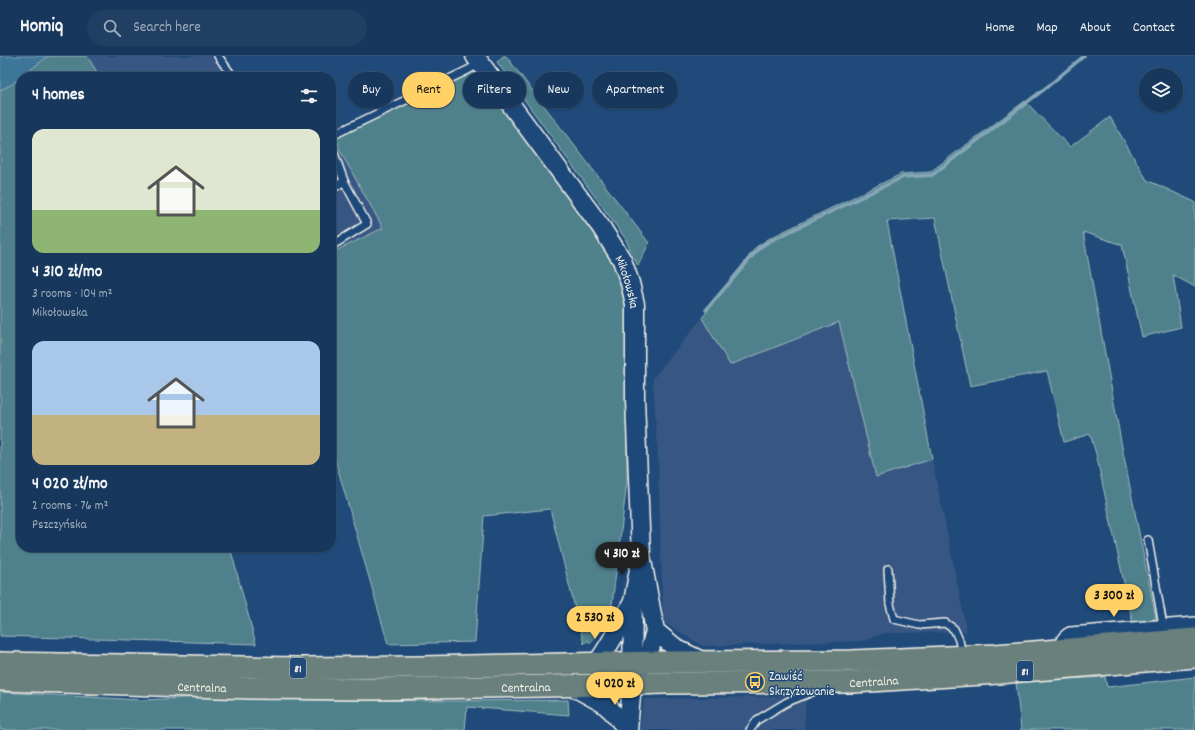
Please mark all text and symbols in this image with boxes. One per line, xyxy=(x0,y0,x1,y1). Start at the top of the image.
search box xyxy=(87,10,367,46)
text: Homiq xyxy=(20,14,63,41)
icon: search xyxy=(101,17,123,39)
text: Search here xyxy=(133,17,201,39)
text: Home xyxy=(985,18,1014,38)
text: Map xyxy=(1036,18,1058,38)
text: About xyxy=(1080,18,1111,38)
text: Contact xyxy=(1133,18,1175,38)
map controls xyxy=(1139,68,1183,112)
button: layers xyxy=(1139,68,1183,112)
chip: Buy xyxy=(348,72,394,108)
chip: Rent xyxy=(402,72,455,108)
chip: Filters xyxy=(463,72,526,108)
chip: New xyxy=(534,72,584,108)
chip: Apartment xyxy=(592,72,678,108)
text: 4 homes xyxy=(32,84,85,108)
icon: filters xyxy=(298,85,320,107)
icon: home xyxy=(140,155,212,227)
street label: Mikołowska xyxy=(609,252,642,309)
text: 4 310 zł/mo xyxy=(32,261,102,285)
text: 3 rooms · 104 m² xyxy=(32,285,112,304)
text: Mikołowska xyxy=(32,304,87,323)
icon: home xyxy=(140,367,212,439)
text: 4 020 zł/mo xyxy=(32,473,108,497)
text: 2 rooms · 76 m² xyxy=(32,497,108,516)
text: Pszczyńska xyxy=(32,516,87,535)
pin: 4 310 zł xyxy=(581,542,663,576)
text: 4 310 zł xyxy=(604,545,640,564)
pin: 3 300 zł xyxy=(1073,584,1155,618)
text: 3 300 zł xyxy=(1094,587,1134,606)
pin: 2 530 zł xyxy=(554,606,636,640)
text: 2 530 zł xyxy=(576,609,614,628)
road number: 81 xyxy=(290,658,306,678)
road number: 81 xyxy=(1017,661,1033,681)
place label: Zawiść Skrzyżowanie xyxy=(769,668,835,702)
bus stop icon: Zawiść Skrzyżowanie xyxy=(744,671,766,693)
pin: 4 020 zł xyxy=(574,672,656,706)
street label: Centralna xyxy=(849,672,900,694)
text: 4 020 zł xyxy=(595,675,635,694)
street label: Centralna xyxy=(177,679,228,699)
street label: Centralna xyxy=(501,679,552,699)

